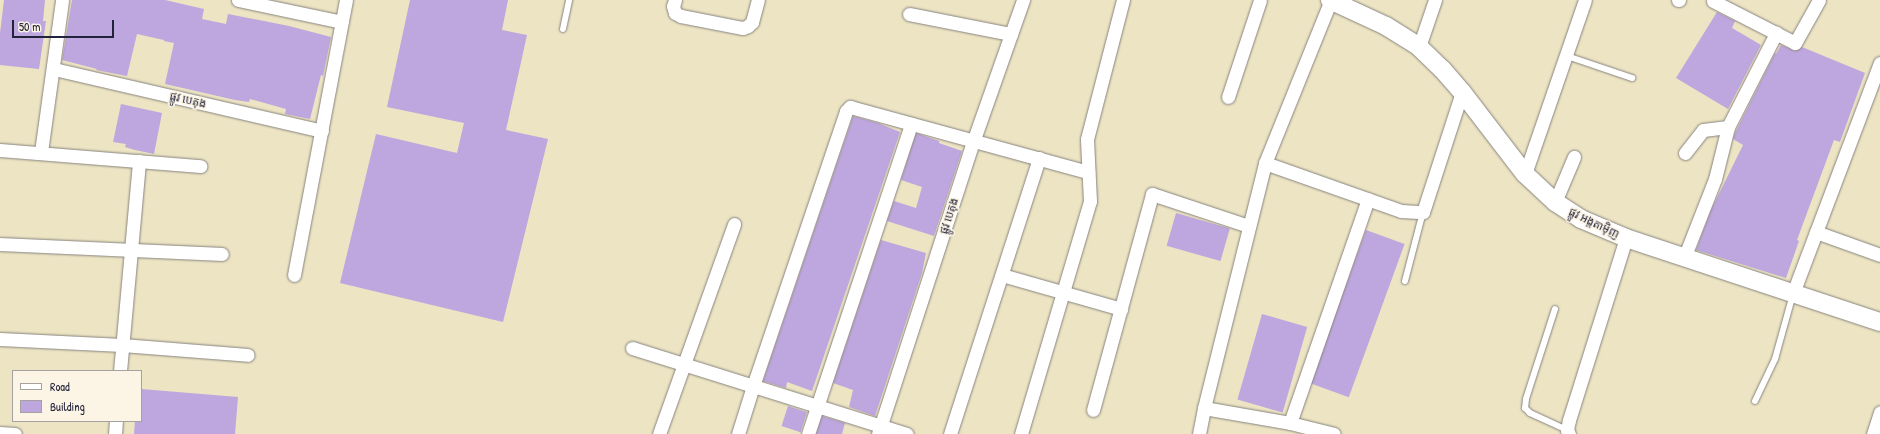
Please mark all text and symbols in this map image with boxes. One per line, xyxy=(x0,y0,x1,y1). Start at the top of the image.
scale bar xyxy=(14,12,116,38)
text: 50 m xyxy=(19,18,40,35)
street label: ផ្លូវ បេតុង xyxy=(168,89,208,111)
street label: ផ្លូវ បេតុង xyxy=(937,196,961,236)
street label: ផ្លូវ អង្តតាម៉ិញ xyxy=(1567,205,1621,241)
legend xyxy=(12,370,142,422)
text: Road xyxy=(50,378,70,395)
text: Building xyxy=(50,398,85,415)

